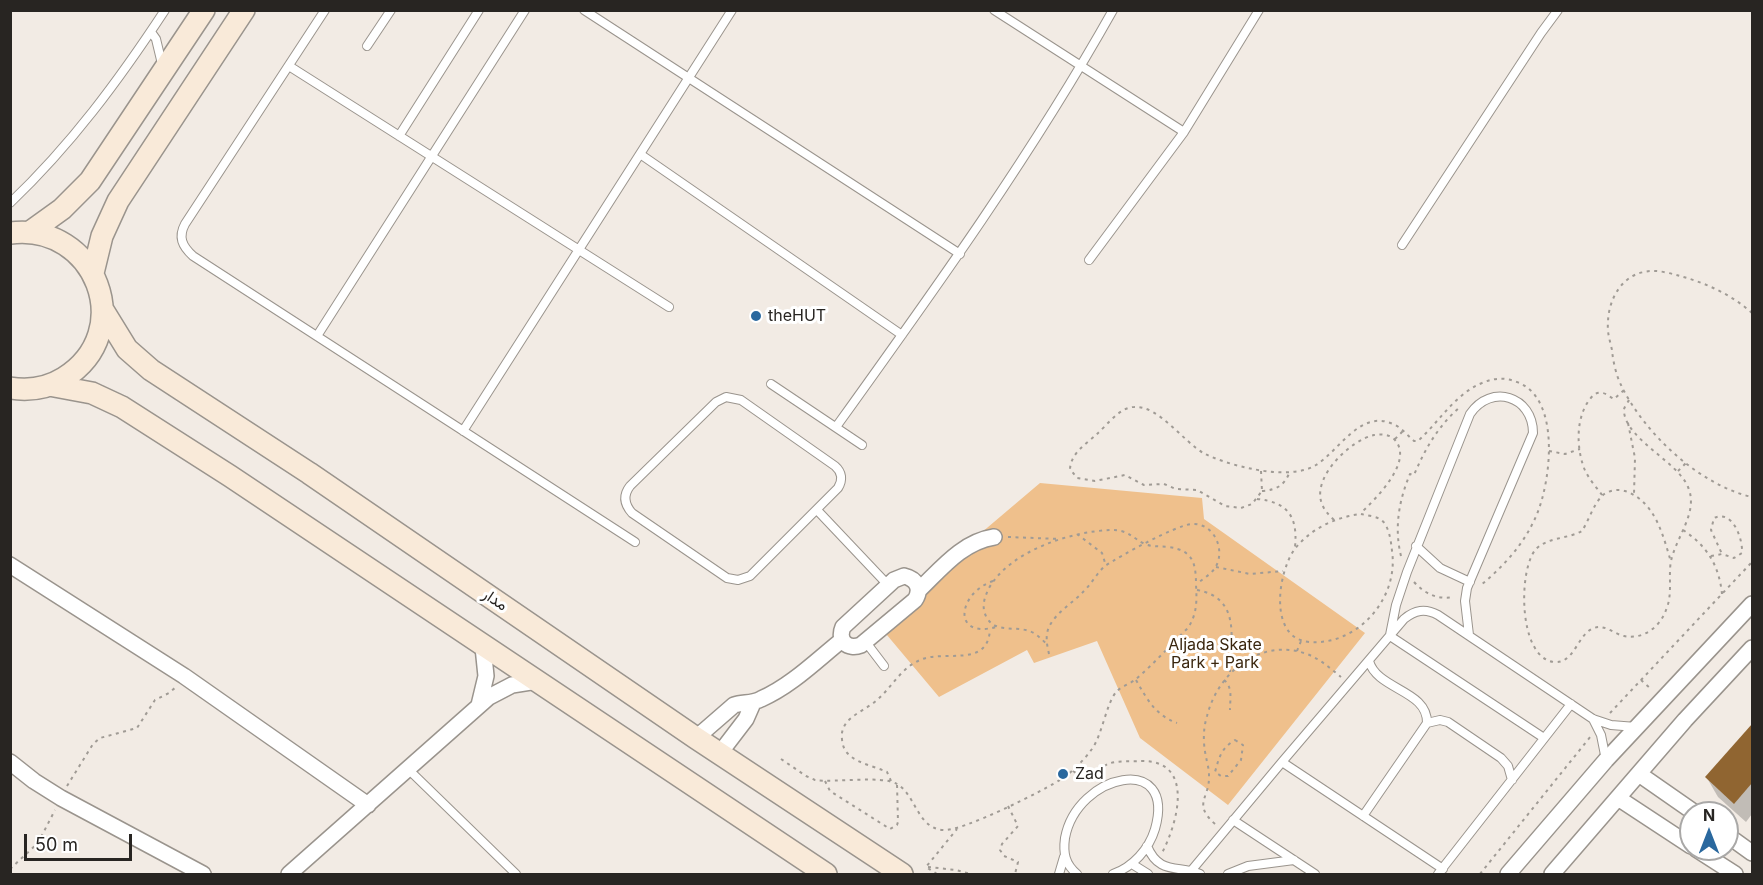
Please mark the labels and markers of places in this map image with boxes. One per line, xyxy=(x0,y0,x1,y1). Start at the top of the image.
place label: theHUT xyxy=(768,306,826,326)
marker: theHUT xyxy=(749,309,763,323)
place label: Zad xyxy=(1075,764,1104,784)
marker: Zad xyxy=(1056,767,1070,781)

